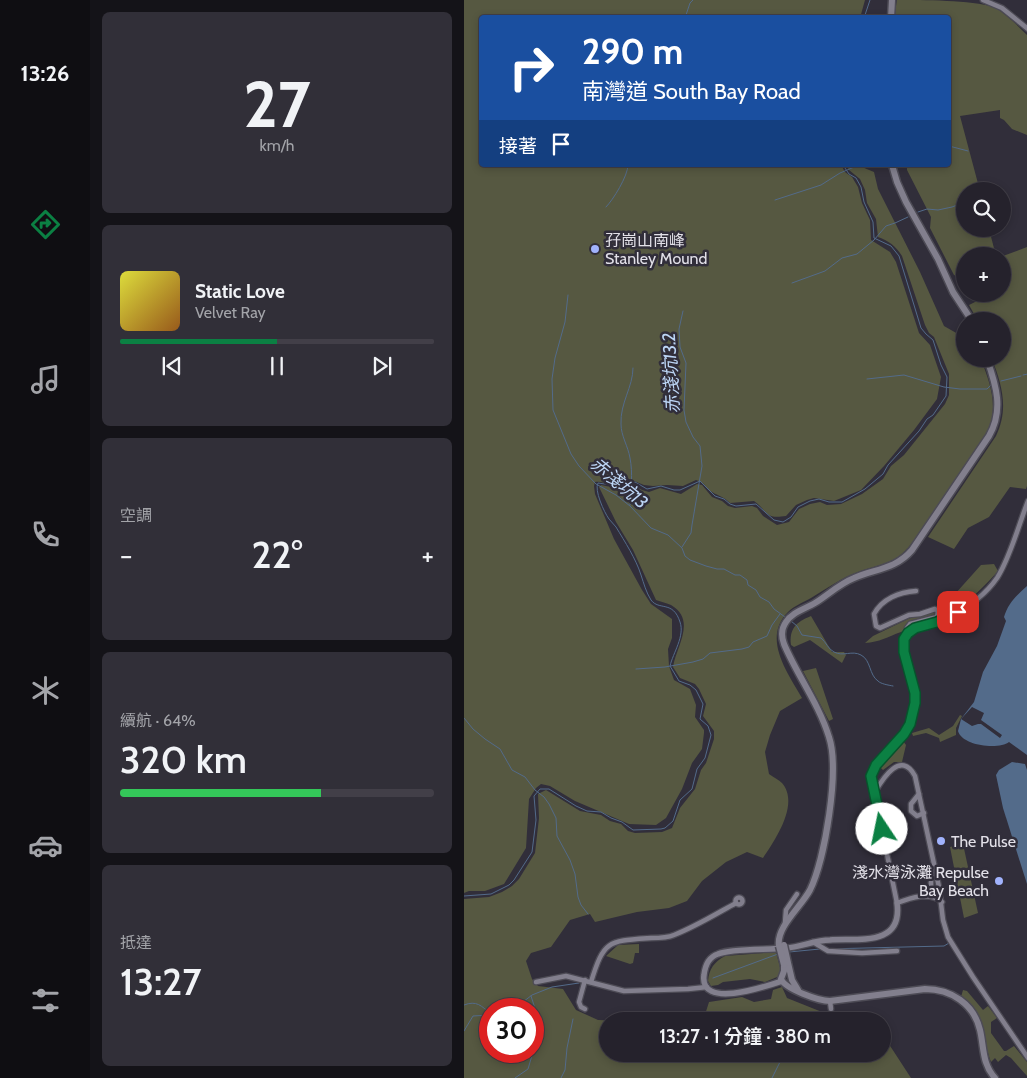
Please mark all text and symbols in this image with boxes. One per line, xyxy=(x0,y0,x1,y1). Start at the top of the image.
text: 290 m xyxy=(582,30,683,73)
icon: right xyxy=(499,35,564,100)
text: 13:26 xyxy=(21,60,69,87)
text: 27 xyxy=(243,64,311,143)
text: 南灣道 South Bay Road xyxy=(582,78,801,105)
icon: arrive xyxy=(547,130,575,158)
text: 接著 xyxy=(499,135,537,158)
text: km/h xyxy=(259,136,295,155)
map controls xyxy=(956,182,1011,367)
button: search xyxy=(956,182,1011,237)
icon: directions xyxy=(28,207,63,242)
place label: 孖崗山南峰 Stanley Mound xyxy=(605,231,707,268)
marker: 孖崗山南峰 Stanley Mound xyxy=(589,243,601,255)
button: + xyxy=(956,247,1011,302)
text: Static Love xyxy=(195,280,285,303)
text: Velvet Ray xyxy=(195,303,266,322)
button: − xyxy=(956,312,1011,367)
water label: 赤淺坑13.2 xyxy=(658,332,684,414)
icon: previous xyxy=(158,352,186,380)
icon: pause xyxy=(263,352,291,380)
icon: next xyxy=(368,352,396,380)
icon: music xyxy=(28,362,63,397)
water label: 赤淺坑13 xyxy=(586,452,652,514)
text: 空調 xyxy=(120,506,152,525)
icon: phone xyxy=(28,517,63,552)
text: 22° xyxy=(251,531,303,578)
text: − xyxy=(120,538,132,572)
text: + xyxy=(422,538,434,572)
pin xyxy=(937,591,979,633)
icon: arrive xyxy=(944,598,972,626)
icon: climate xyxy=(28,673,63,708)
text: 續航 · 64% xyxy=(120,711,196,730)
text: 320 km xyxy=(120,736,247,783)
position arrow xyxy=(855,802,907,854)
icon: car xyxy=(28,828,63,863)
place label: The Pulse xyxy=(951,832,1016,851)
marker: The Pulse xyxy=(935,835,947,847)
place label: 淺水灣泳灘 Repulse Bay Beach xyxy=(852,863,989,900)
marker: 淺水灣泳灘 Repulse Bay Beach xyxy=(993,875,1005,887)
text: 抵達 xyxy=(120,933,152,952)
text: 13:27 xyxy=(120,958,202,1005)
icon: filters xyxy=(28,983,63,1018)
speed limit sign: 30 xyxy=(479,998,544,1063)
text: 13:27 · 1 分鐘 · 380 m xyxy=(659,1025,831,1048)

